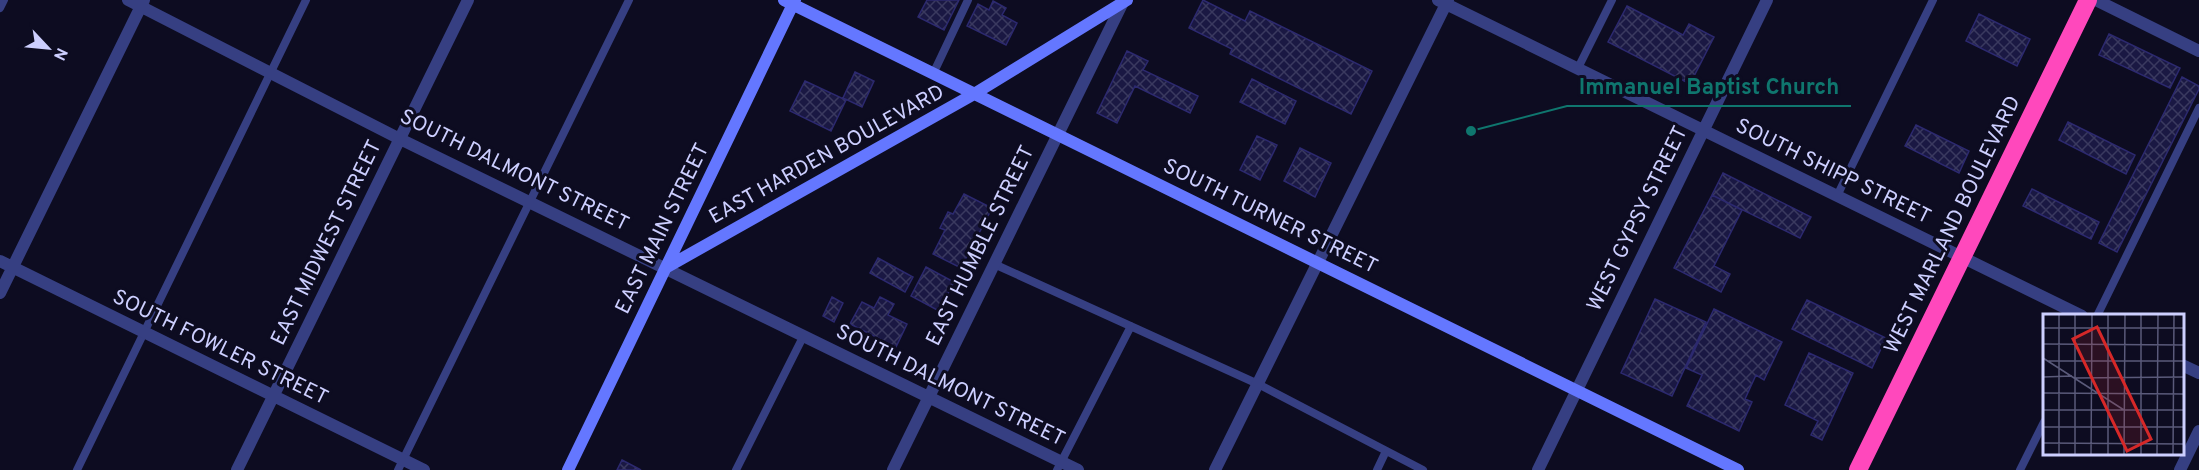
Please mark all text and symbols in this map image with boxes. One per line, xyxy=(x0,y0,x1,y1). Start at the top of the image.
north arrow xyxy=(18,18,78,78)
text: N xyxy=(48,44,71,63)
callout: Immanuel Baptist Church xyxy=(1567,66,1851,106)
text: Immanuel Baptist Church xyxy=(1579,75,1839,102)
street label: EAST HARDEN BOULEVARD xyxy=(705,79,949,231)
street label: WEST MARLAND BOULEVARD xyxy=(1879,91,2027,359)
street label: SOUTH DALMONT STREET xyxy=(395,104,633,238)
street label: SOUTH SHIPP STREET xyxy=(1731,113,1935,231)
street label: WEST GYPSY STREET xyxy=(1581,122,1695,316)
street label: EAST MIDWEST STREET xyxy=(265,136,389,350)
street label: EAST MAIN STREET xyxy=(610,139,716,319)
street label: EAST HUMBLE STREET xyxy=(921,141,1041,351)
street label: SOUTH TURNER STREET xyxy=(1158,153,1382,281)
street label: SOUTH FOWLER STREET xyxy=(108,284,332,412)
inset map xyxy=(2043,314,2184,455)
street label: SOUTH DALMONT STREET xyxy=(831,319,1069,453)

